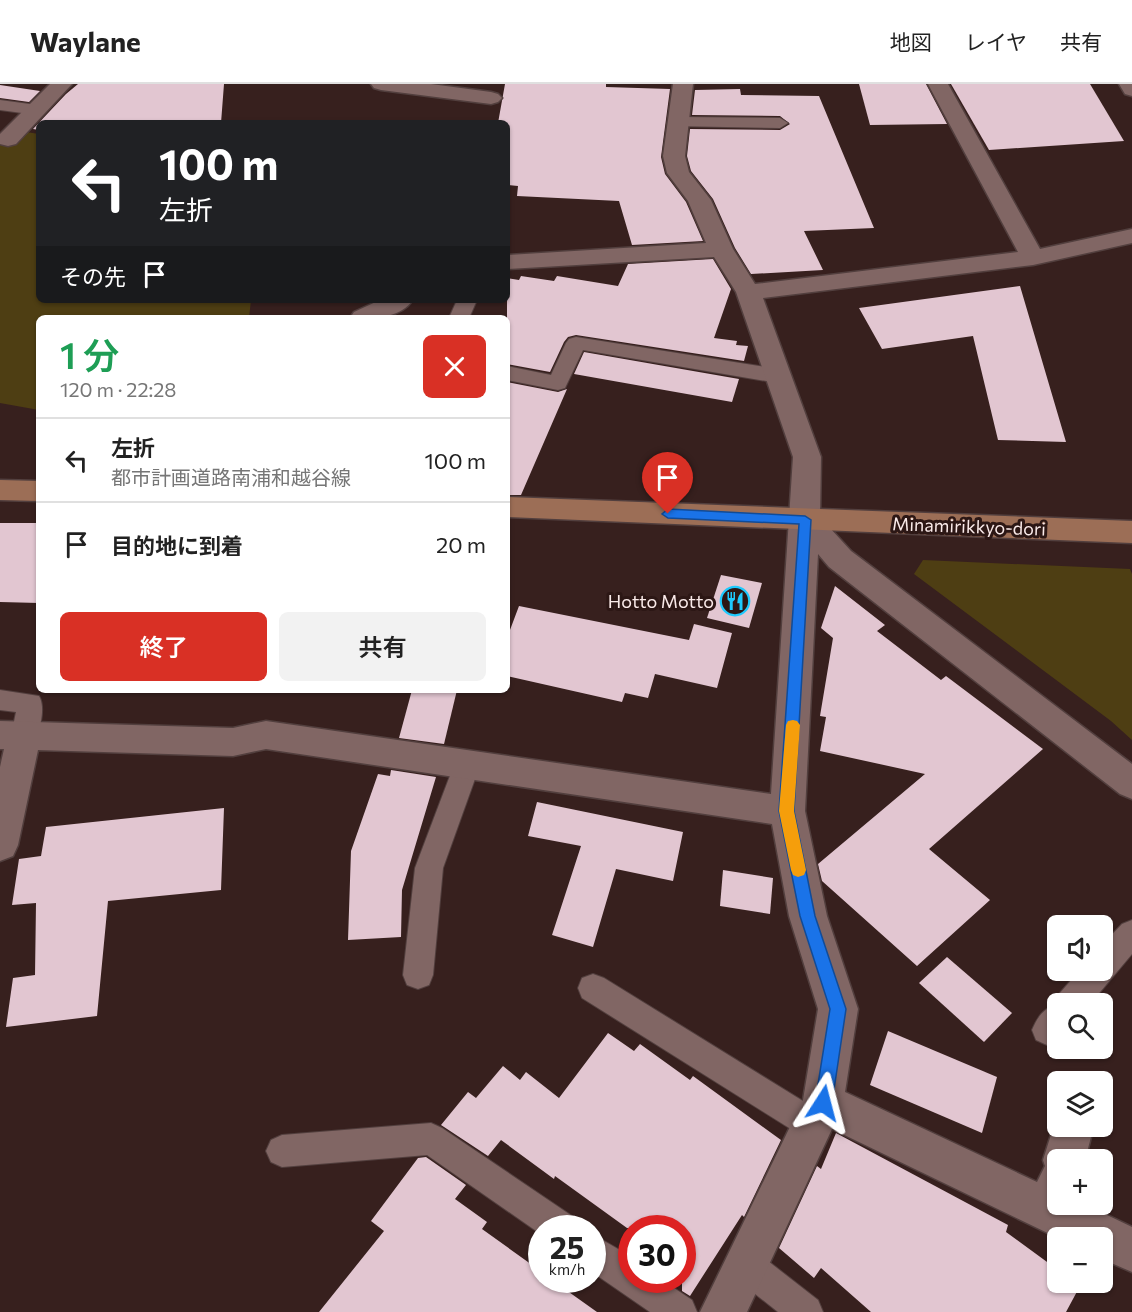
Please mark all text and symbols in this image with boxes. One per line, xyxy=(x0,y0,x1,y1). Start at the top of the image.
text: Waylane xyxy=(30,24,141,58)
text: 地図 xyxy=(890,29,932,54)
text: レイヤ xyxy=(965,29,1027,54)
text: 共有 xyxy=(1060,29,1102,54)
text: 100 m xyxy=(159,137,279,189)
icon: left xyxy=(60,144,138,222)
text: 左折 xyxy=(159,193,213,226)
icon: arrive xyxy=(138,258,171,291)
text: その先 xyxy=(60,263,126,290)
text: 1 分 xyxy=(60,332,119,376)
button: close xyxy=(423,335,486,398)
text: 120 m · 22:28 xyxy=(60,377,176,401)
text: 左折 xyxy=(111,434,155,461)
icon: left xyxy=(60,444,93,477)
text: 100 m xyxy=(424,447,486,474)
pin xyxy=(642,452,693,514)
icon: arrive xyxy=(651,461,684,494)
text: 都市計画道路南浦和越谷線 xyxy=(111,465,351,489)
street label: Minamirikkyo-dori xyxy=(892,512,1046,540)
icon: arrive xyxy=(60,528,93,561)
text: 20 m xyxy=(436,531,486,558)
text: 目的地に到着 xyxy=(111,532,243,559)
restaurant icon: Hotto Motto xyxy=(719,585,751,617)
place label: Hotto Motto xyxy=(608,590,714,612)
button: 終了 xyxy=(60,612,267,681)
button: 共有 xyxy=(279,612,486,681)
map controls xyxy=(1047,915,1113,1293)
button: sound xyxy=(1047,915,1113,981)
button: search xyxy=(1047,993,1113,1059)
position arrow xyxy=(791,1071,855,1135)
button: layers xyxy=(1047,1071,1113,1137)
button: + xyxy=(1047,1149,1113,1215)
speed limit sign: 30 xyxy=(618,1215,696,1293)
button: − xyxy=(1047,1227,1113,1293)
text: 25 xyxy=(550,1228,584,1265)
text: km/h xyxy=(549,1260,585,1278)

